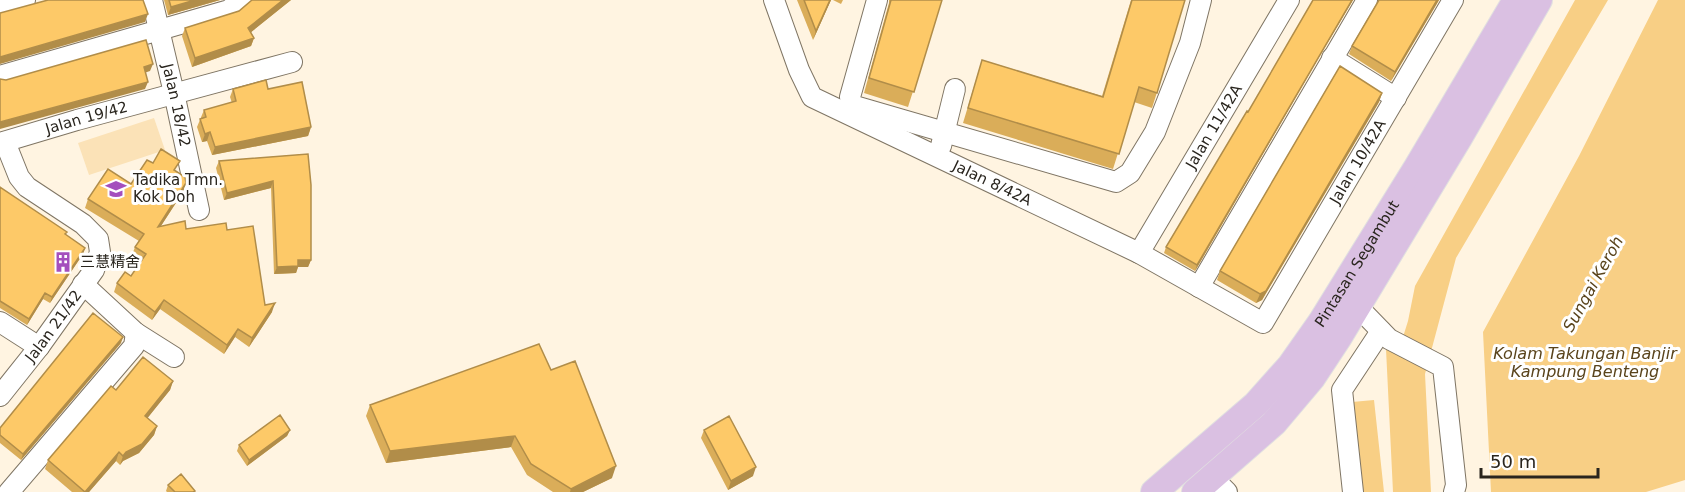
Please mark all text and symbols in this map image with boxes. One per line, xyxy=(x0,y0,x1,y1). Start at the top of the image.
street label: Jalan 18/42 xyxy=(158,61,194,148)
street label: Jalan 11/42A xyxy=(1182,81,1246,173)
street label: Jalan 19/42 xyxy=(42,98,129,138)
street label: Jalan 10/42A xyxy=(1326,116,1390,208)
street label: Jalan 8/42A xyxy=(949,156,1035,210)
place label: Tadika Tmn. Kok Doh xyxy=(132,171,223,206)
school or university icon: Tadika Tmn. Kok Doh xyxy=(104,177,128,201)
street label: Pintasan Segambut xyxy=(1311,197,1403,331)
water label: Sungai Keroh xyxy=(1559,233,1627,335)
building icon: 三慧精舍 xyxy=(51,250,75,274)
place label: 三慧精舍 xyxy=(80,253,140,271)
street label: Jalan 21/42 xyxy=(21,287,86,367)
water label: Kolam Takungan Banjir Kampung Benteng xyxy=(1493,344,1678,381)
scale bar xyxy=(1481,441,1598,479)
text: 50 m xyxy=(1490,451,1536,472)

